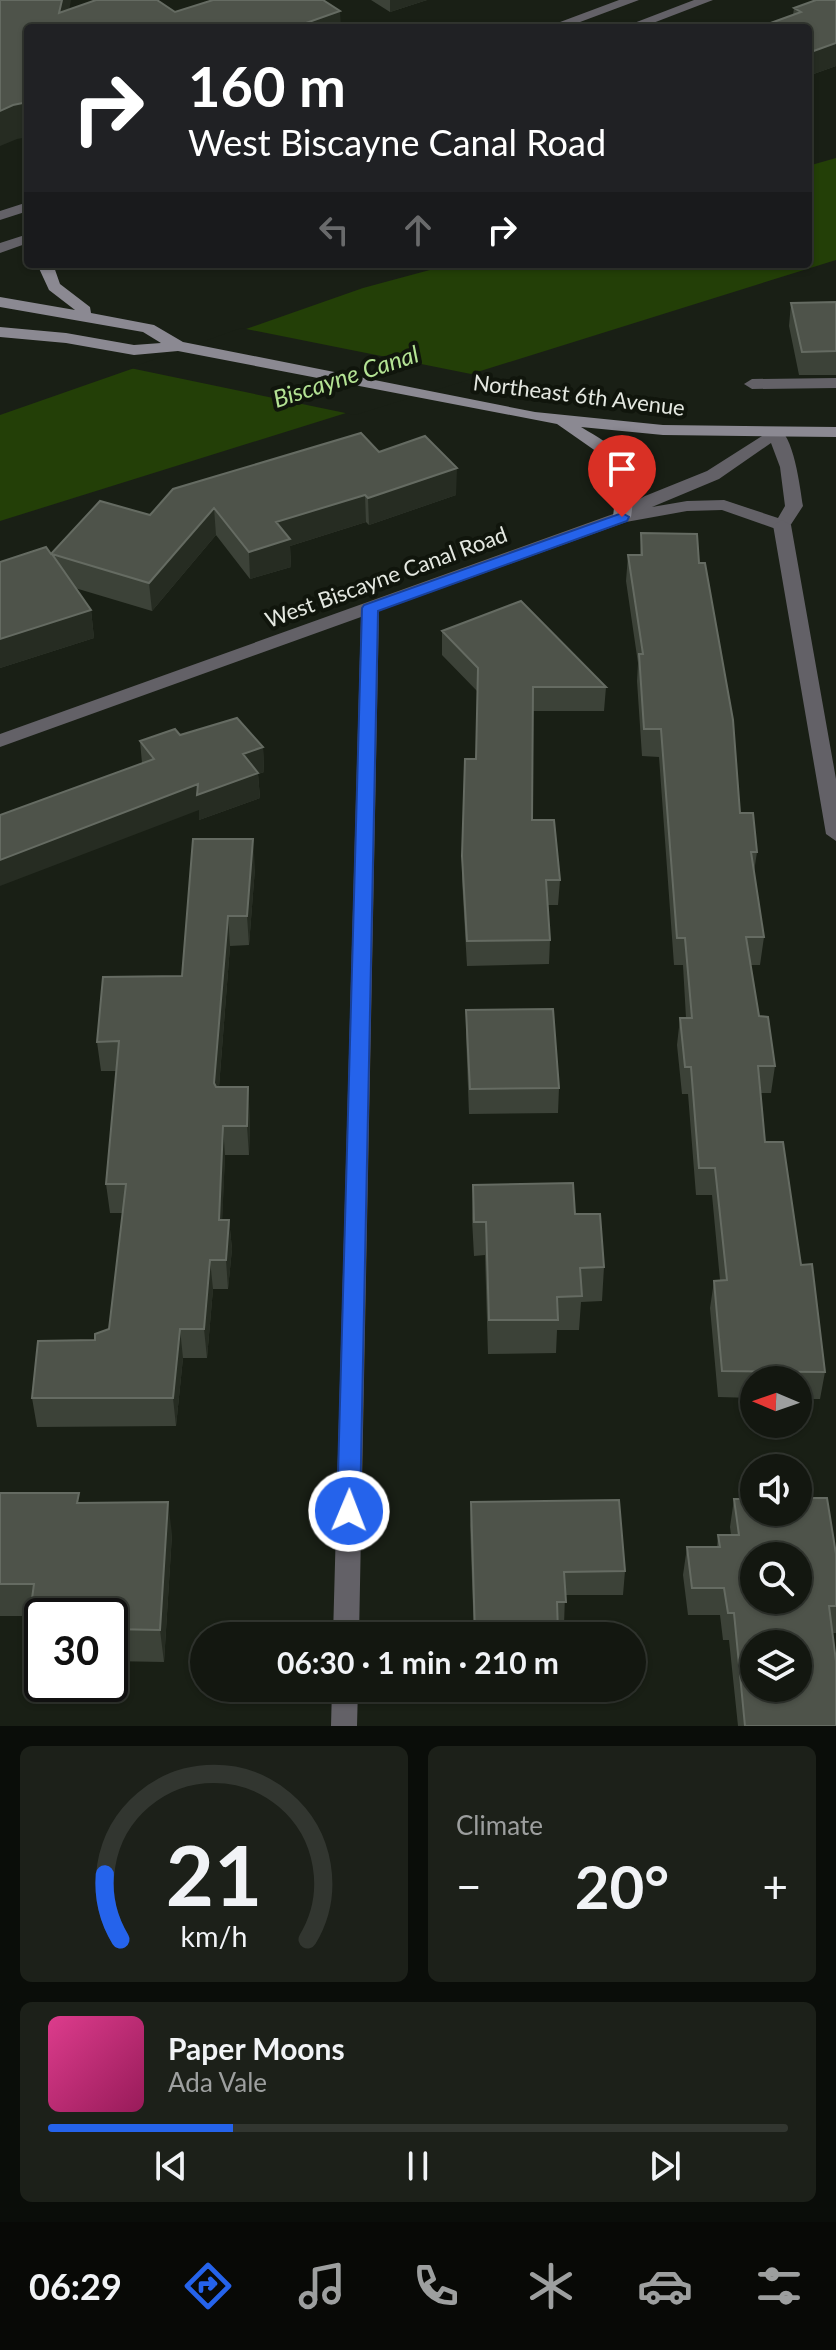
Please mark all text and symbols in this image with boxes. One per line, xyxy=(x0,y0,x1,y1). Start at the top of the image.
text: 160 m xyxy=(188,52,346,119)
icon: right xyxy=(56,56,160,160)
text: West Biscayne Canal Road xyxy=(188,120,606,164)
icon: left xyxy=(312,208,356,252)
icon: ahead xyxy=(396,208,440,252)
icon: right xyxy=(480,208,524,252)
water label: Biscayne Canal xyxy=(269,338,422,413)
street label: Northeast 6th Avenue xyxy=(472,368,687,421)
pin xyxy=(588,435,656,517)
icon: arrive xyxy=(600,447,644,491)
street label: West Biscayne Canal Road xyxy=(261,520,510,633)
north arrow xyxy=(740,1366,812,1438)
map controls xyxy=(740,1366,812,1702)
button: sound xyxy=(740,1454,812,1526)
position arrow xyxy=(307,1469,391,1553)
button: search xyxy=(740,1542,812,1614)
speed limit sign: 30 xyxy=(24,1598,128,1702)
button: layers xyxy=(740,1630,812,1702)
text: 06:30 · 1 min · 210 m xyxy=(277,1644,559,1680)
text: Climate xyxy=(456,1809,543,1841)
text: 21 xyxy=(166,1824,262,1924)
text: 20° xyxy=(575,1850,669,1922)
text: − xyxy=(456,1860,482,1912)
text: + xyxy=(762,1860,788,1912)
text: km/h xyxy=(181,1919,247,1953)
text: Paper Moons xyxy=(168,2030,345,2066)
text: Ada Vale xyxy=(168,2066,267,2098)
icon: previous xyxy=(149,2144,193,2188)
icon: pause xyxy=(396,2144,440,2188)
icon: next xyxy=(643,2144,687,2188)
icon: directions xyxy=(180,2258,236,2314)
icon: music xyxy=(294,2258,350,2314)
icon: phone xyxy=(408,2258,464,2314)
icon: climate xyxy=(523,2258,579,2314)
icon: car xyxy=(637,2258,693,2314)
icon: filters xyxy=(751,2258,807,2314)
text: 06:29 xyxy=(29,2264,122,2308)

